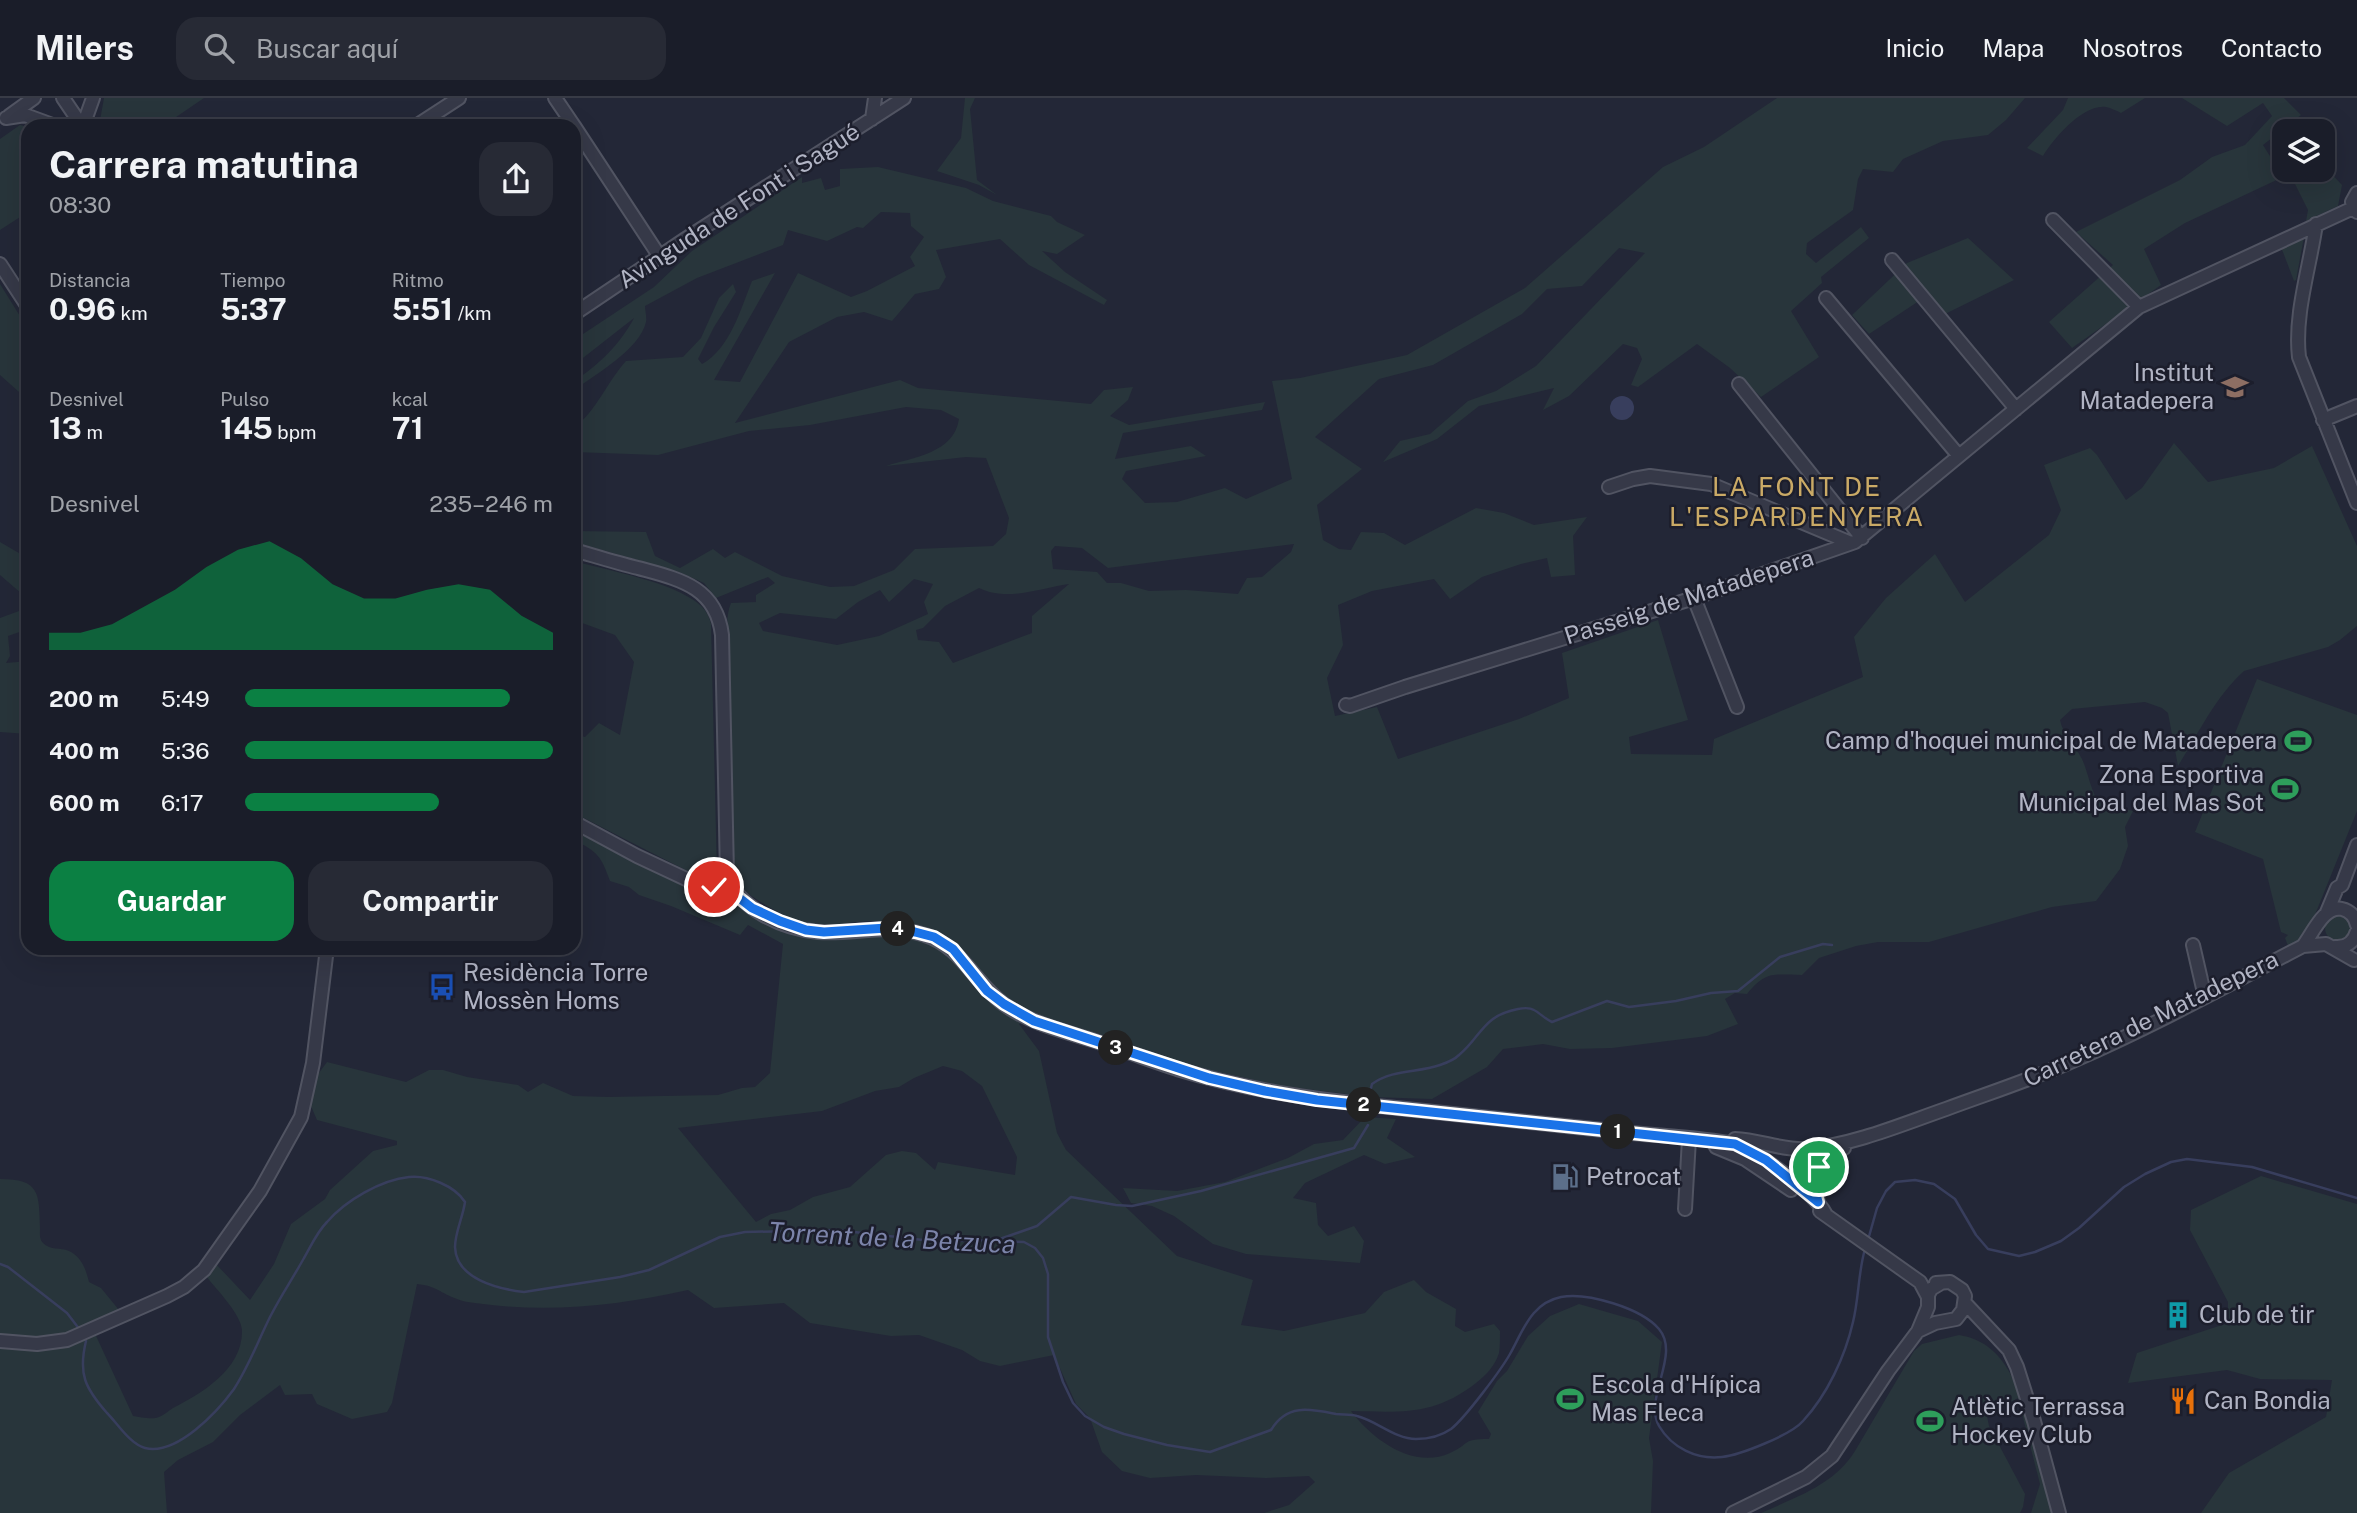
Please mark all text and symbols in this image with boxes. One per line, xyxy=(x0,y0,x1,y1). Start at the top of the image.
search box xyxy=(176,17,666,80)
text: Milers xyxy=(35,29,134,67)
icon: search xyxy=(200,29,238,67)
text: Buscar aquí xyxy=(256,33,398,64)
text: Inicio xyxy=(1885,34,1944,62)
text: Mapa xyxy=(1982,34,2044,62)
text: Nosotros xyxy=(2082,34,2183,62)
text: Contacto xyxy=(2221,34,2322,62)
street label: Avinguda de Font i Sagué xyxy=(613,117,864,294)
map controls xyxy=(2272,119,2335,182)
button: layers xyxy=(2272,119,2335,182)
text: Carrera matutina xyxy=(49,142,359,187)
button: share xyxy=(479,142,553,216)
text: 08:30 xyxy=(49,191,111,218)
text: Distancia xyxy=(49,269,131,291)
text: Tiempo xyxy=(220,269,286,291)
text: Ritmo xyxy=(392,269,444,291)
text: 0.96 xyxy=(49,291,116,327)
text: 5:37 xyxy=(220,291,287,327)
text: 5:51 xyxy=(392,291,453,327)
text: km xyxy=(116,302,148,324)
text: /km xyxy=(453,302,491,324)
place label: Institut Matadepera xyxy=(2080,358,2214,414)
school or university icon: Institut Matadepera xyxy=(2220,372,2250,402)
text: Desnivel xyxy=(49,388,124,410)
text: Pulso xyxy=(220,388,269,410)
text: kcal xyxy=(392,388,428,410)
text: 13 xyxy=(49,410,82,446)
text: 145 xyxy=(220,410,273,446)
text: 71 xyxy=(392,410,424,446)
text: m xyxy=(82,421,103,443)
text: bpm xyxy=(273,421,316,443)
district label: LA FONT DE L'ESPARDENYERA xyxy=(1669,471,1925,532)
text: Desnivel xyxy=(49,490,140,517)
text: 235–246 m xyxy=(429,490,553,517)
street label: Passeig de Matadepera xyxy=(1561,542,1817,650)
text: 200 m xyxy=(49,685,119,712)
text: 5:49 xyxy=(161,685,210,712)
place label: Camp d'hoquei municipal de Matadepera xyxy=(1825,726,2277,754)
sports icon: Camp d'hoquei municipal de Matadepera xyxy=(2283,726,2313,756)
text: 400 m xyxy=(49,737,119,764)
text: 5:36 xyxy=(161,737,210,764)
place label: Zona Esportiva Municipal del Mas Sot xyxy=(2018,760,2264,816)
sports icon: Zona Esportiva Municipal del Mas Sot xyxy=(2270,774,2300,804)
text: 600 m xyxy=(49,789,119,816)
text: 6:17 xyxy=(161,789,204,816)
pin xyxy=(684,857,744,917)
button: Guardar xyxy=(49,861,294,941)
button: Compartir xyxy=(308,861,553,941)
icon: check xyxy=(695,868,733,906)
pin: 4 xyxy=(880,912,916,946)
text: 4 xyxy=(891,917,904,939)
street label: Carretera de Matadepera xyxy=(2019,944,2282,1092)
place label: Residència Torre Mossèn Homs xyxy=(463,958,648,1014)
bus stop icon: Residència Torre Mossèn Homs xyxy=(427,972,457,1002)
pin: 3 xyxy=(1098,1030,1134,1066)
text: 3 xyxy=(1109,1036,1122,1058)
pin: 2 xyxy=(1346,1088,1382,1122)
text: 2 xyxy=(1357,1093,1370,1115)
pin: 1 xyxy=(1600,1114,1636,1150)
text: 1 xyxy=(1613,1120,1622,1142)
pin xyxy=(1789,1137,1849,1197)
icon: arrive xyxy=(1800,1148,1838,1186)
fuel station icon: Petrocat xyxy=(1550,1162,1580,1192)
place label: Petrocat xyxy=(1586,1162,1681,1190)
water label: Torrent de la Betzuca xyxy=(768,1216,1016,1259)
building icon: Club de tir xyxy=(2163,1300,2193,1330)
place label: Club de tir xyxy=(2199,1300,2315,1328)
place label: Escola d'Hípica Mas Fleca xyxy=(1591,1370,1761,1426)
sports icon: Escola d'Hípica Mas Fleca xyxy=(1555,1384,1585,1414)
restaurant icon: Can Bondia xyxy=(2168,1386,2198,1416)
place label: Can Bondia xyxy=(2204,1386,2331,1414)
place label: Atlètic Terrassa Hockey Club xyxy=(1951,1392,2125,1448)
sports icon: Atlètic Terrassa Hockey Club xyxy=(1915,1406,1945,1436)

